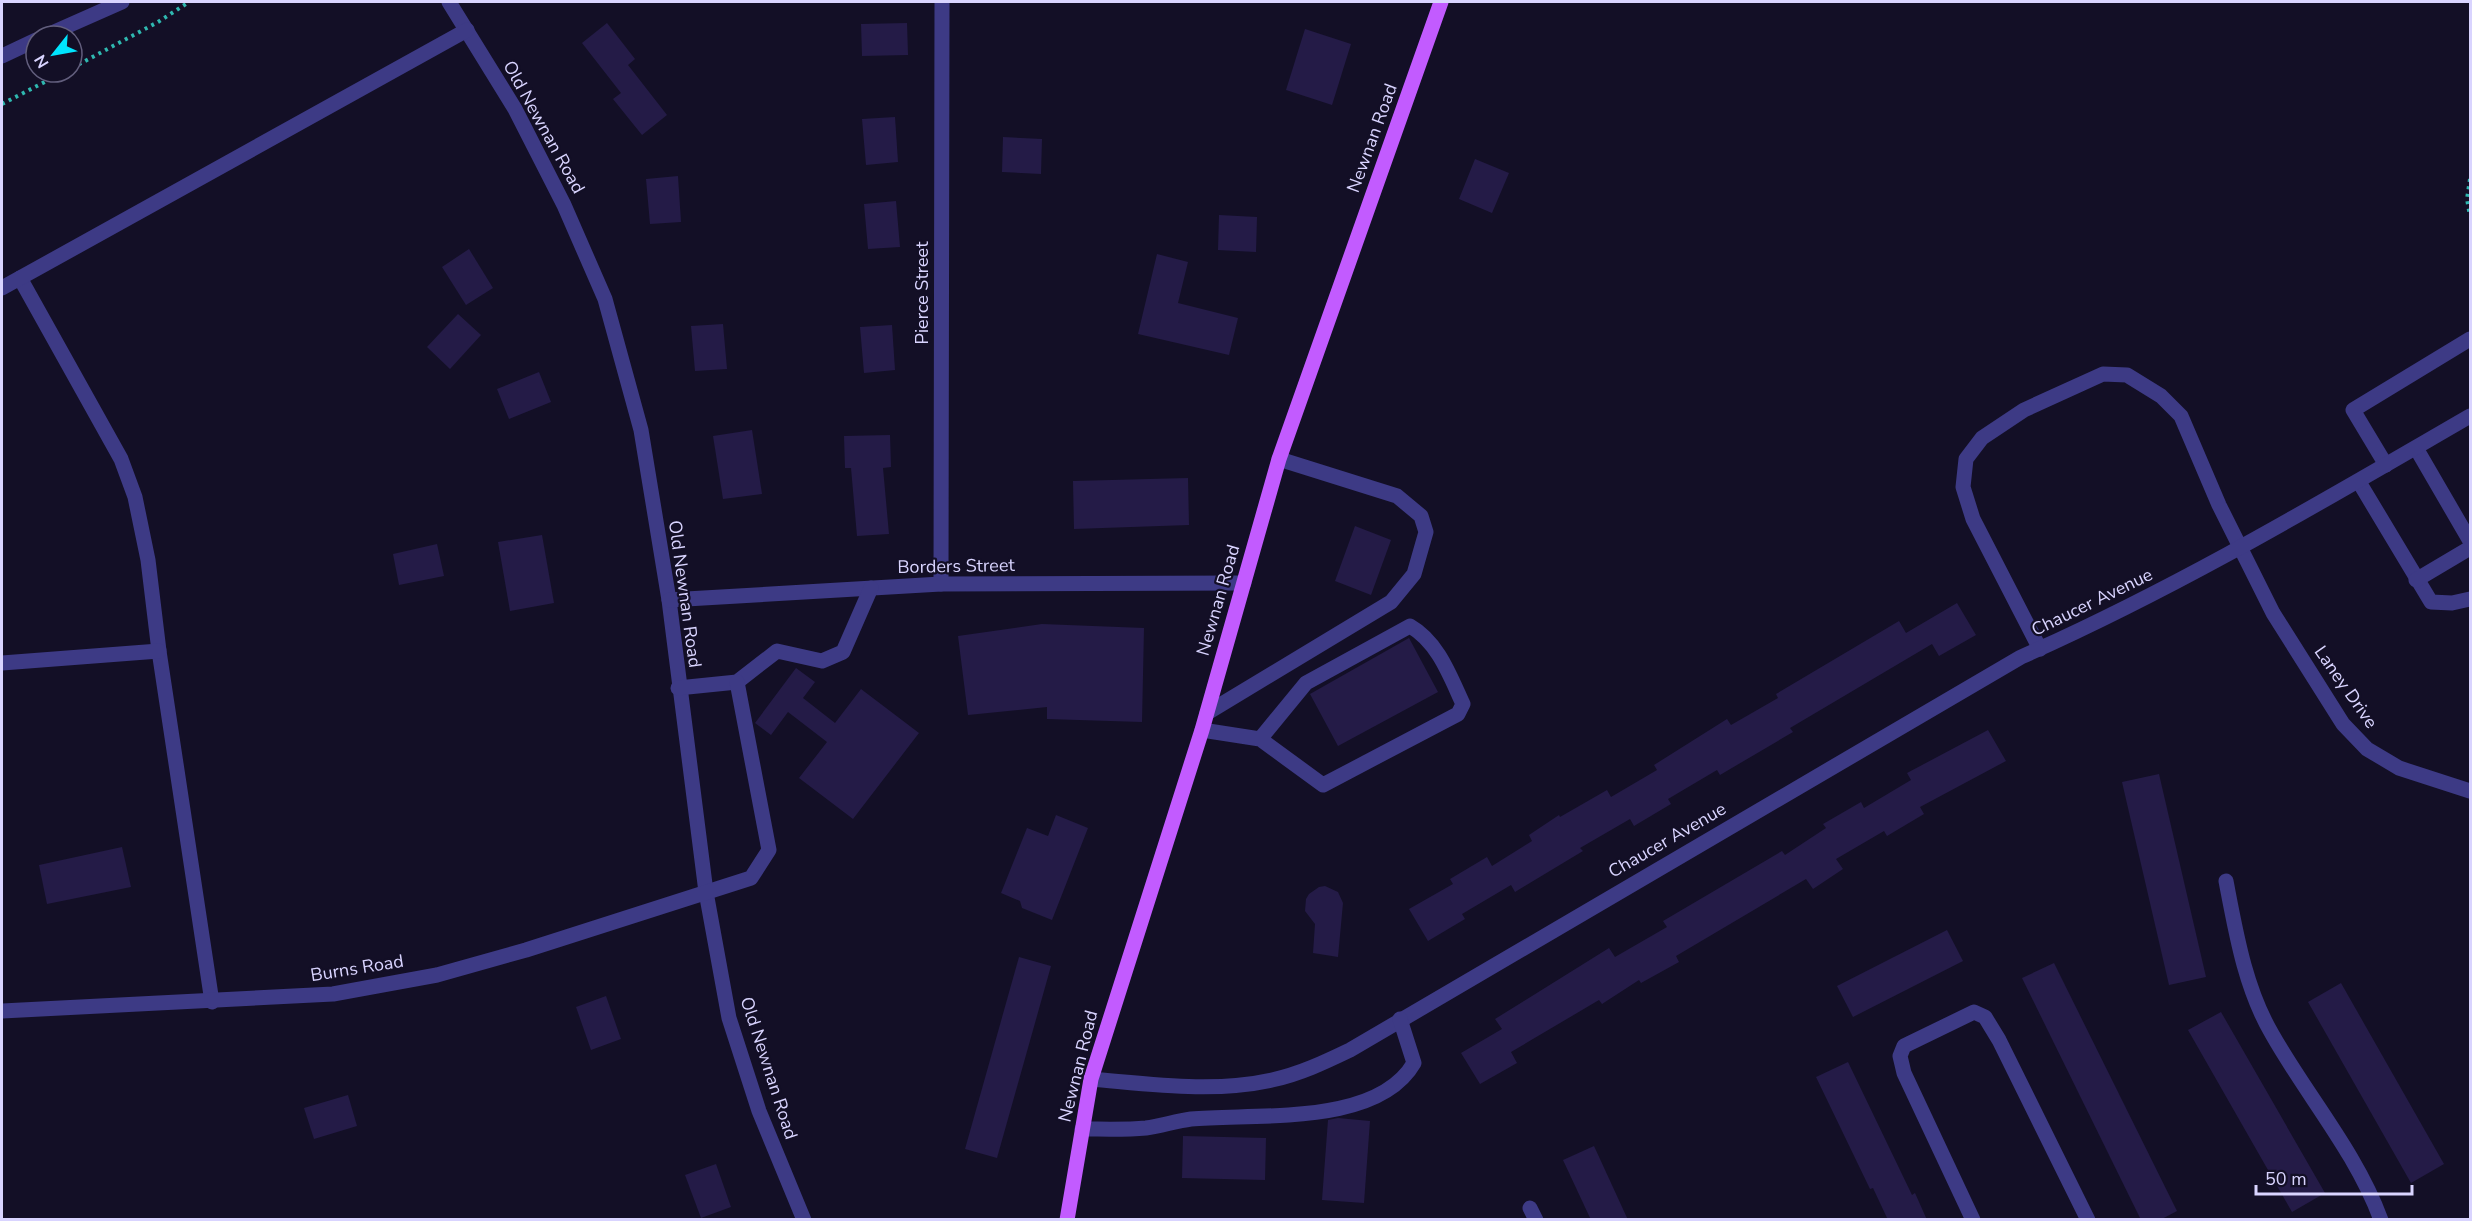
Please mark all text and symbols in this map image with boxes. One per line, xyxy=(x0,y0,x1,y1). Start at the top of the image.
north arrow xyxy=(24,24,84,84)
text: N xyxy=(29,50,55,72)
street label: Old Newnan Road xyxy=(497,56,591,198)
street label: Newnan Road xyxy=(1341,80,1403,196)
street label: Pierce Street xyxy=(910,241,934,344)
street label: Old Newnan Road xyxy=(663,519,707,669)
street label: Newnan Road xyxy=(1191,542,1245,658)
street label: Borders Street xyxy=(897,553,1016,579)
street label: Chaucer Avenue xyxy=(2027,562,2157,642)
street label: Laney Drive xyxy=(2309,641,2383,733)
street label: Chaucer Avenue xyxy=(1604,797,1730,883)
street label: Burns Road xyxy=(309,949,405,987)
street label: Old Newnan Road xyxy=(735,994,803,1142)
street label: Newnan Road xyxy=(1053,1008,1103,1124)
scale bar xyxy=(2256,1158,2412,1196)
text: 50 m xyxy=(2265,1167,2307,1191)

